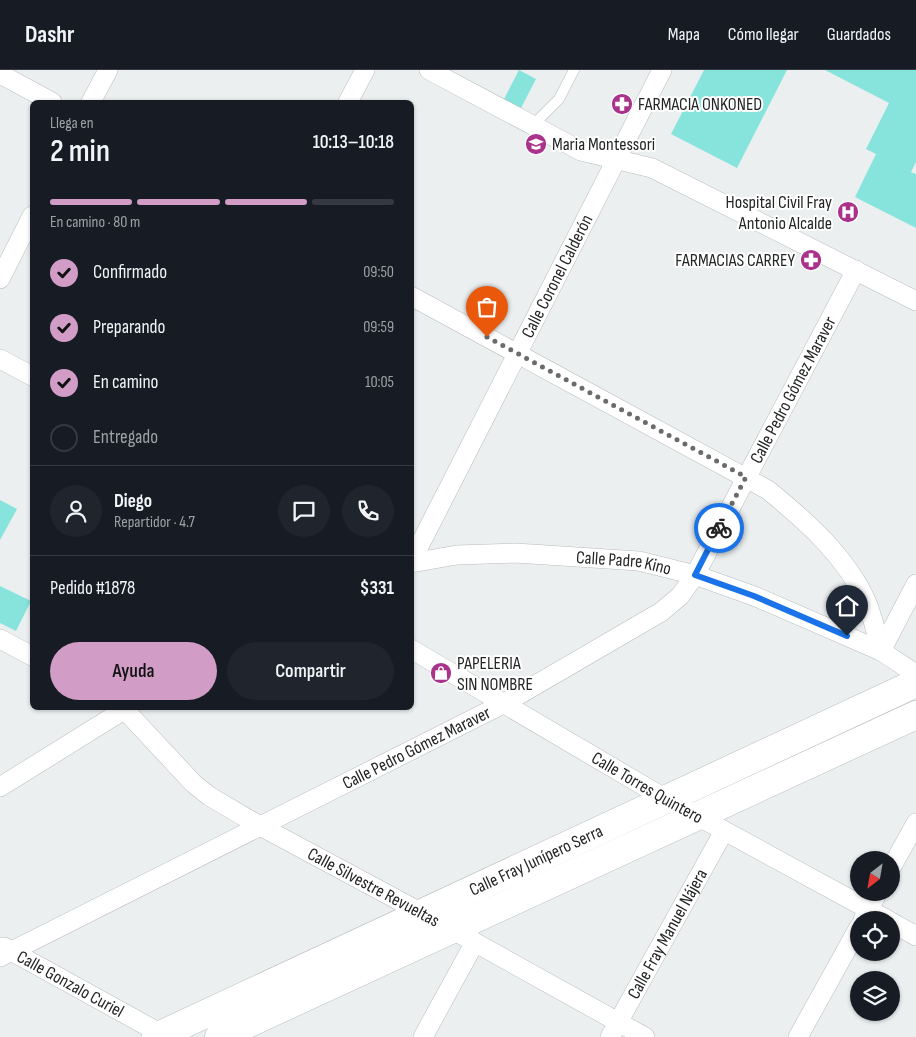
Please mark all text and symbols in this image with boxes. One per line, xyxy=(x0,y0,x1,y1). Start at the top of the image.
text: Dashr xyxy=(25,20,74,49)
text: Mapa xyxy=(668,24,700,45)
text: Cómo llegar xyxy=(728,24,799,45)
text: Guardados xyxy=(827,24,891,45)
pharmacy icon: FARMACIA ONKONED xyxy=(610,92,634,116)
place label: FARMACIA ONKONED xyxy=(638,94,762,115)
text: Llega en xyxy=(50,114,94,133)
text: 10:13–10:18 xyxy=(313,131,394,154)
text: 2 min xyxy=(50,132,110,171)
school or university icon: Maria Montessori xyxy=(524,132,548,156)
place label: Maria Montessori xyxy=(552,134,655,155)
place label: Hospital Civil Fray Antonio Alcalde xyxy=(726,192,832,234)
hospital icon: Hospital Civil Fray Antonio Alcalde xyxy=(836,200,860,224)
street label: Calle Coronel Calderón xyxy=(517,211,597,341)
text: En camino · 80 m xyxy=(50,213,140,232)
pharmacy icon: FARMACIAS CARREY xyxy=(799,248,823,272)
place label: FARMACIAS CARREY xyxy=(675,250,795,271)
icon: check xyxy=(50,259,78,287)
text: Confirmado xyxy=(93,261,167,284)
text: 09:50 xyxy=(363,263,394,282)
pin xyxy=(466,286,508,337)
icon: bag xyxy=(473,293,501,321)
street label: Calle Pedro Gómez Maraver xyxy=(745,313,840,467)
icon: check xyxy=(50,314,78,342)
text: Preparando xyxy=(93,316,165,339)
text: 09:59 xyxy=(363,318,394,337)
icon: check xyxy=(50,369,78,397)
text: En camino xyxy=(93,371,158,394)
text: 10:05 xyxy=(365,373,394,392)
text: Entregado xyxy=(93,426,158,449)
button: person xyxy=(50,485,102,537)
button: chat xyxy=(278,485,330,537)
button: phone xyxy=(342,485,394,537)
text: Diego xyxy=(114,490,152,513)
courier xyxy=(694,503,744,553)
text: Repartidor · 4.7 xyxy=(114,513,195,532)
icon: bike xyxy=(705,514,733,542)
street label: Calle Padre Kino xyxy=(576,546,673,579)
text: Pedido #1878 xyxy=(50,577,135,600)
text: $331 xyxy=(360,577,394,600)
pin xyxy=(826,585,868,636)
icon: home xyxy=(833,592,861,620)
button: Ayuda xyxy=(50,642,217,700)
button: Compartir xyxy=(227,642,394,700)
place label: PAPELERIA SIN NOMBRE xyxy=(457,653,533,695)
shop icon: PAPELERIA SIN NOMBRE xyxy=(429,661,453,685)
street label: Calle Pedro Gómez Maraver xyxy=(339,702,494,794)
street label: Calle Torres Quintero xyxy=(588,747,707,828)
street label: Calle Fray Junípero Serra xyxy=(466,820,606,900)
street label: Calle Silvestre Revueltas xyxy=(304,843,443,931)
north arrow xyxy=(850,851,900,901)
map controls xyxy=(850,851,900,1021)
street label: Calle Fray Manuel Nájera xyxy=(623,865,712,1002)
button: locate xyxy=(850,911,900,961)
street label: Calle Gonzalo Curiel xyxy=(13,946,128,1022)
button: layers xyxy=(850,971,900,1021)

